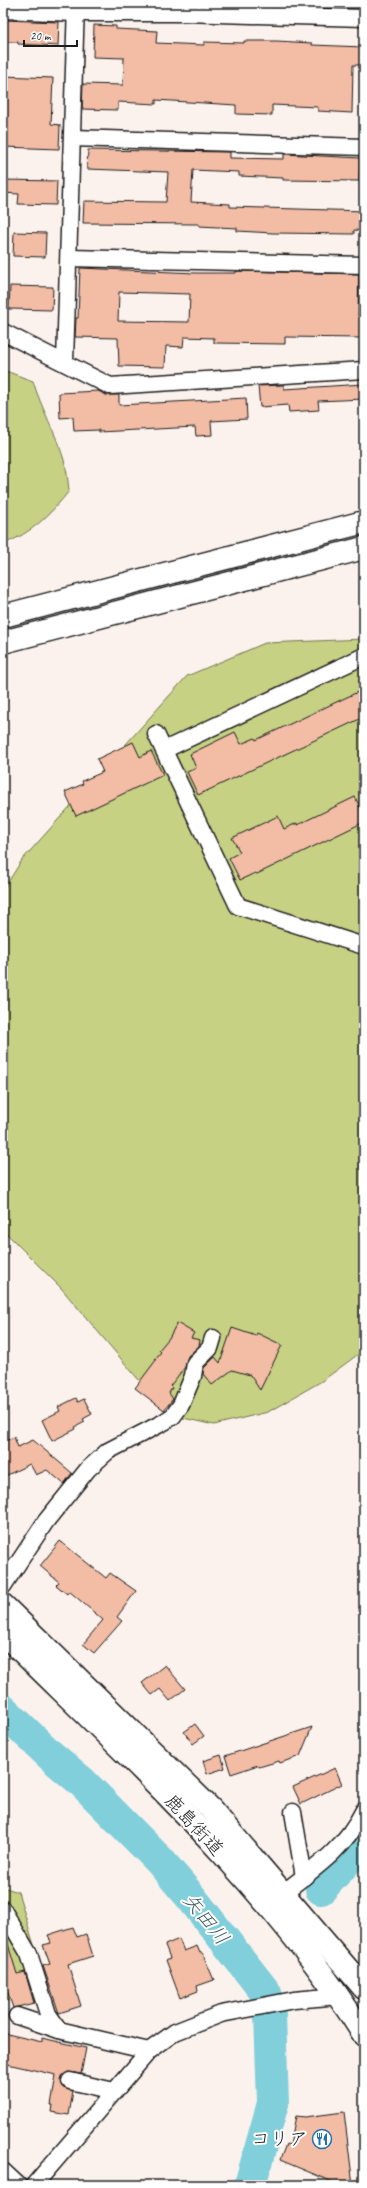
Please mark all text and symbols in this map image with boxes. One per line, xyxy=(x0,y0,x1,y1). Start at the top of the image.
scale bar xyxy=(24,22,77,48)
text: 20 m xyxy=(30,28,52,44)
street label: 鹿島街道 xyxy=(159,1789,229,1861)
water label: 矢田川 xyxy=(177,1888,235,1950)
place label: コリア xyxy=(251,2127,308,2151)
restaurant icon: コリア xyxy=(311,2128,333,2150)

